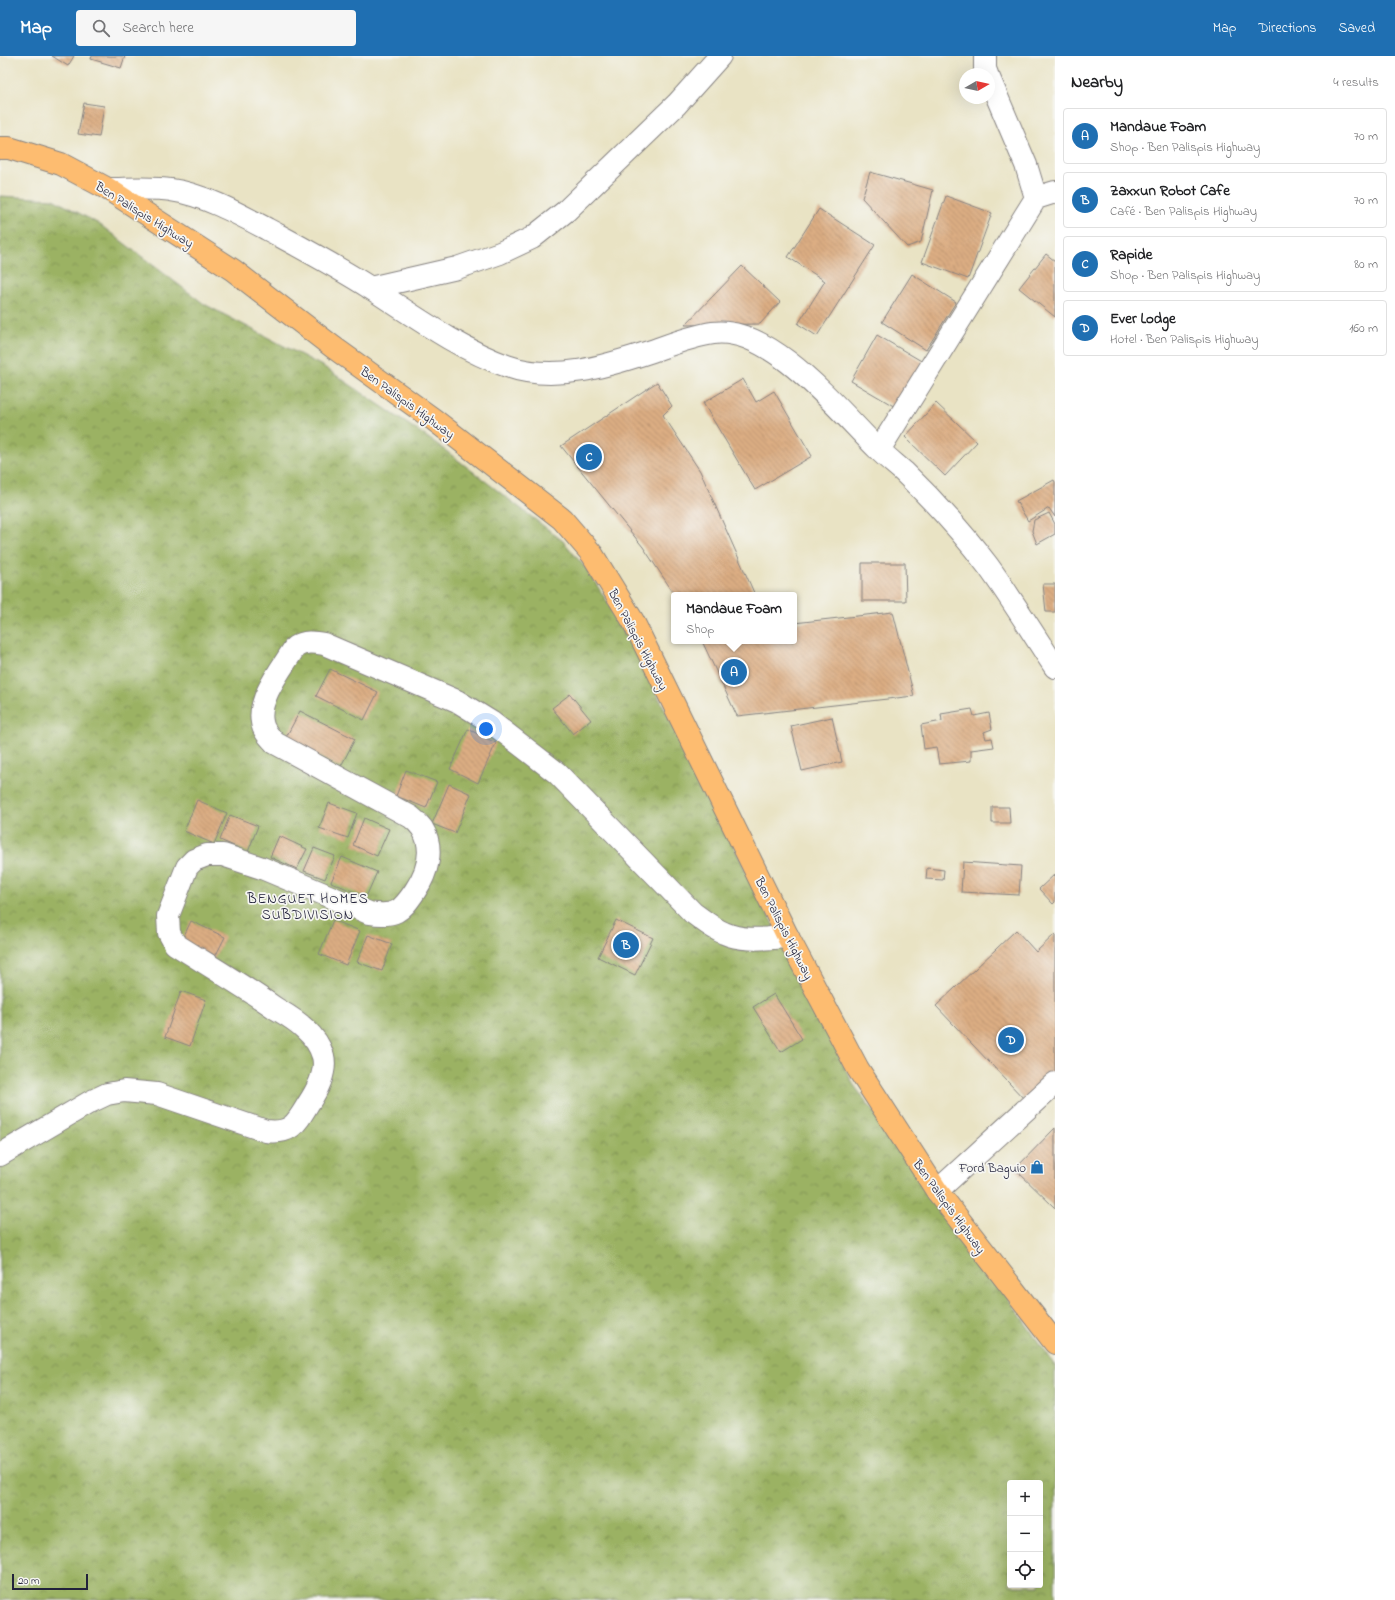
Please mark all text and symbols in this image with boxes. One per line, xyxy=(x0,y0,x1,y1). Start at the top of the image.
search box xyxy=(76,10,356,46)
text: Map xyxy=(20,15,52,42)
icon: search xyxy=(90,17,112,39)
text: Search here xyxy=(122,17,194,39)
text: Map xyxy=(1213,18,1236,39)
text: Directions xyxy=(1258,18,1316,39)
text: Saved xyxy=(1338,18,1375,39)
north arrow xyxy=(959,68,995,104)
text: Nearby xyxy=(1071,70,1123,95)
text: 4 results xyxy=(1333,73,1379,92)
text: Mandaue Foam xyxy=(1110,116,1206,138)
text: A xyxy=(1081,127,1089,146)
text: 70 m xyxy=(1354,127,1378,146)
text: Shop · Ben Palispis Highway xyxy=(1110,138,1260,157)
street label: Ben Palispis Highway xyxy=(90,177,197,254)
text: Zaxxun Robot Cafe xyxy=(1110,180,1230,202)
text: B xyxy=(1081,191,1089,210)
text: 70 m xyxy=(1354,191,1378,210)
text: Café · Ben Palispis Highway xyxy=(1110,202,1257,221)
text: Rapide xyxy=(1110,244,1152,266)
text: C xyxy=(1081,255,1089,274)
text: 80 m xyxy=(1354,255,1378,274)
text: Shop · Ben Palispis Highway xyxy=(1110,266,1260,285)
text: Ever Lodge xyxy=(1110,308,1176,330)
text: D xyxy=(1080,319,1090,338)
text: 160 m xyxy=(1349,319,1378,338)
text: Hotel · Ben Palispis Highway xyxy=(1110,330,1259,349)
street label: Ben Palispis Highway xyxy=(355,362,458,445)
pin: C xyxy=(576,442,602,472)
street label: Ben Palispis Highway xyxy=(602,585,672,694)
popup xyxy=(671,592,797,644)
text: Mandaue Foam xyxy=(686,598,782,620)
text: Shop xyxy=(686,620,714,639)
pin: A xyxy=(721,657,747,687)
your location xyxy=(476,719,496,739)
street label: Ben Palispis Highway xyxy=(748,873,818,984)
district label: BENGUET HOMES SUBDIVISION xyxy=(246,889,369,926)
pin: B xyxy=(613,930,639,960)
pin: D xyxy=(998,1025,1024,1055)
street label: Ben Palispis Highway xyxy=(907,1155,990,1259)
place label: Ford Baguio xyxy=(958,1159,1026,1179)
shop icon: Ford Baguio xyxy=(1029,1159,1045,1175)
map controls xyxy=(1007,1480,1043,1588)
button: + xyxy=(1007,1480,1043,1516)
button: − xyxy=(1007,1516,1043,1552)
button: locate xyxy=(1007,1552,1043,1588)
scale bar xyxy=(12,1572,88,1591)
text: 20 m xyxy=(18,1573,40,1589)

